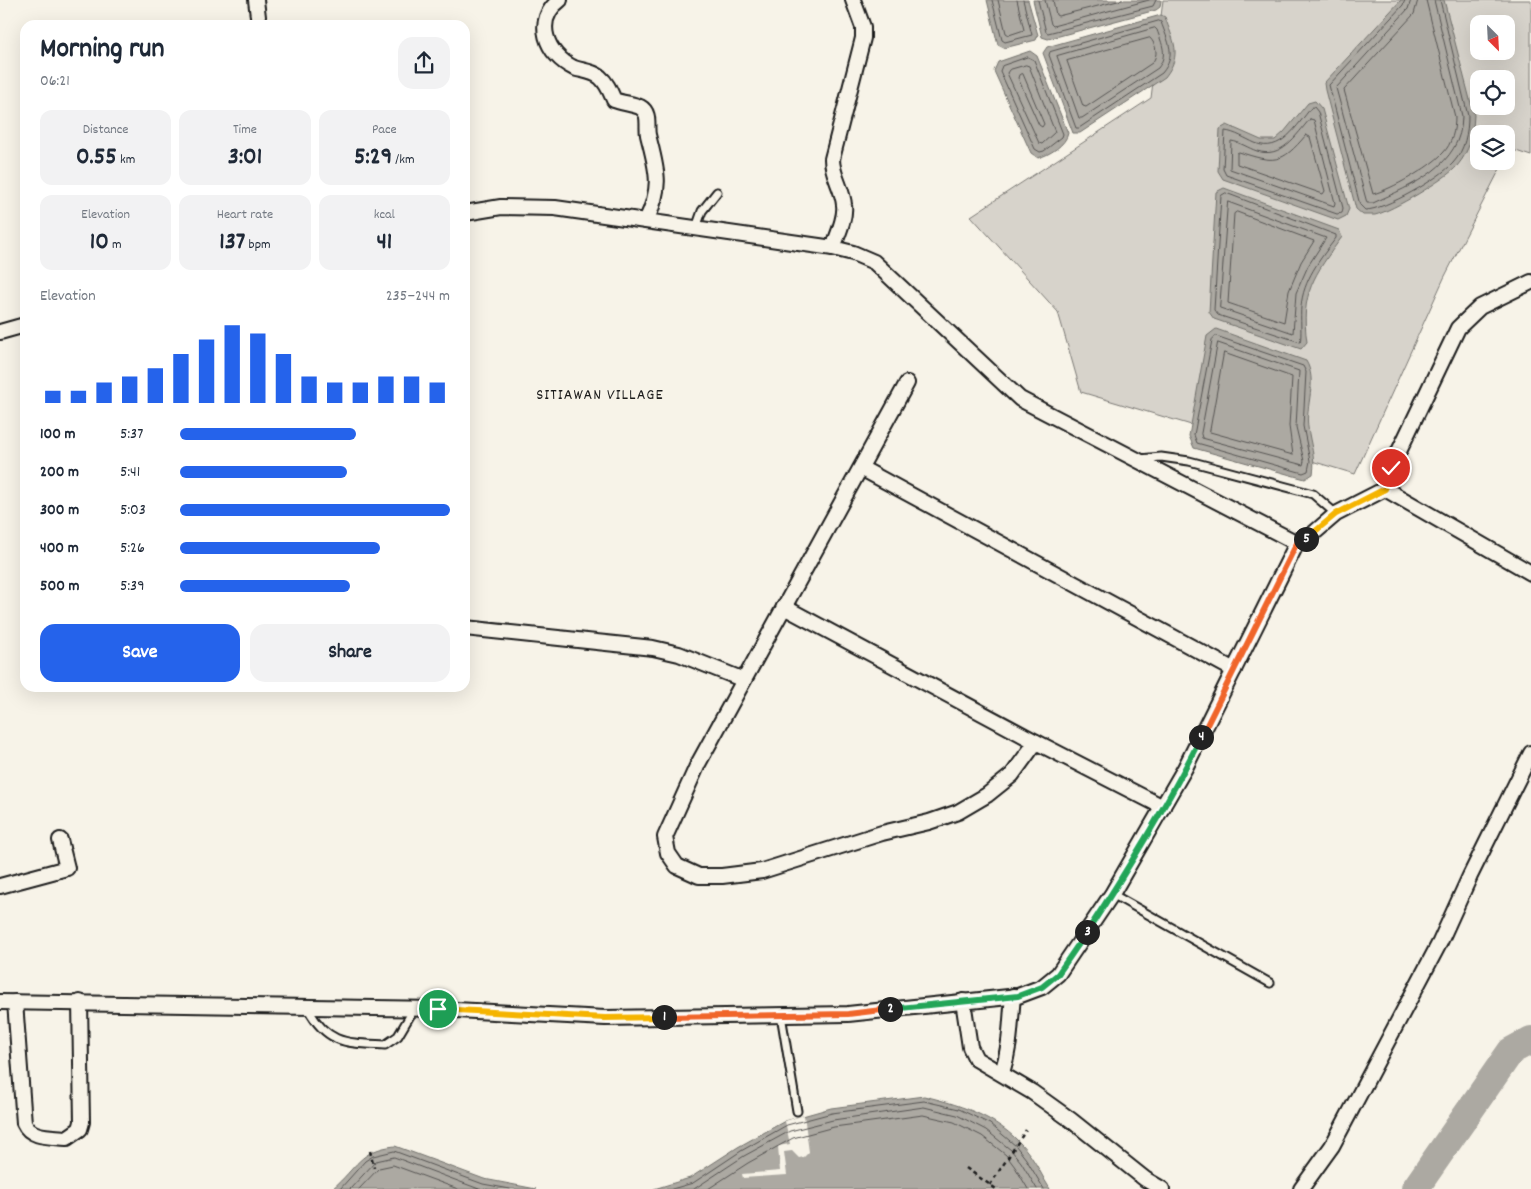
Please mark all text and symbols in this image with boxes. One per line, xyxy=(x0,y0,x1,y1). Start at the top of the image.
north arrow xyxy=(1470,15,1515,60)
map controls xyxy=(1470,15,1515,170)
text: Morning run xyxy=(40,31,164,71)
button: share xyxy=(398,37,450,89)
text: 06:21 xyxy=(40,70,70,93)
button: locate xyxy=(1470,70,1515,115)
text: Distance xyxy=(83,120,129,140)
text: Time xyxy=(233,120,257,140)
text: Pace xyxy=(372,120,397,140)
button: layers xyxy=(1470,125,1515,170)
text: 0.55 xyxy=(76,140,117,176)
text: 3:01 xyxy=(228,140,262,176)
text: 5:29 xyxy=(354,140,392,176)
text: km xyxy=(117,150,135,170)
text: /km xyxy=(392,150,415,170)
text: Elevation xyxy=(81,205,130,225)
text: Heart rate xyxy=(217,205,273,225)
text: kcal xyxy=(374,205,395,225)
text: 10 xyxy=(90,225,109,261)
text: 137 xyxy=(219,225,245,261)
text: 41 xyxy=(376,225,392,261)
text: m xyxy=(109,235,122,255)
text: bpm xyxy=(245,235,271,255)
text: Elevation xyxy=(40,285,96,308)
text: 235–244 m xyxy=(386,285,450,308)
district label: SITIAWAN VILLAGE xyxy=(536,384,664,407)
text: 100 m xyxy=(40,423,76,446)
text: 5:37 xyxy=(120,423,143,446)
pin xyxy=(1370,447,1412,489)
icon: check xyxy=(1377,454,1405,482)
text: 200 m xyxy=(40,461,79,484)
text: 5:41 xyxy=(120,461,140,484)
text: 300 m xyxy=(40,499,79,522)
text: 5:03 xyxy=(120,499,146,522)
pin: 5 xyxy=(1294,526,1318,552)
text: 5 xyxy=(1303,529,1310,549)
text: 400 m xyxy=(40,537,79,560)
text: 5:26 xyxy=(120,537,145,560)
text: 500 m xyxy=(40,575,80,598)
text: 5:39 xyxy=(120,575,145,598)
button: Save xyxy=(40,624,240,682)
button: Share xyxy=(250,624,450,682)
pin: 4 xyxy=(1188,724,1214,750)
text: 4 xyxy=(1199,727,1204,747)
pin: 3 xyxy=(1074,920,1100,944)
text: 3 xyxy=(1084,922,1091,942)
pin xyxy=(417,988,459,1030)
icon: arrive xyxy=(424,995,452,1023)
pin: 2 xyxy=(878,996,902,1022)
text: 2 xyxy=(887,999,894,1019)
pin: 1 xyxy=(652,1004,676,1030)
text: 1 xyxy=(663,1007,666,1027)

